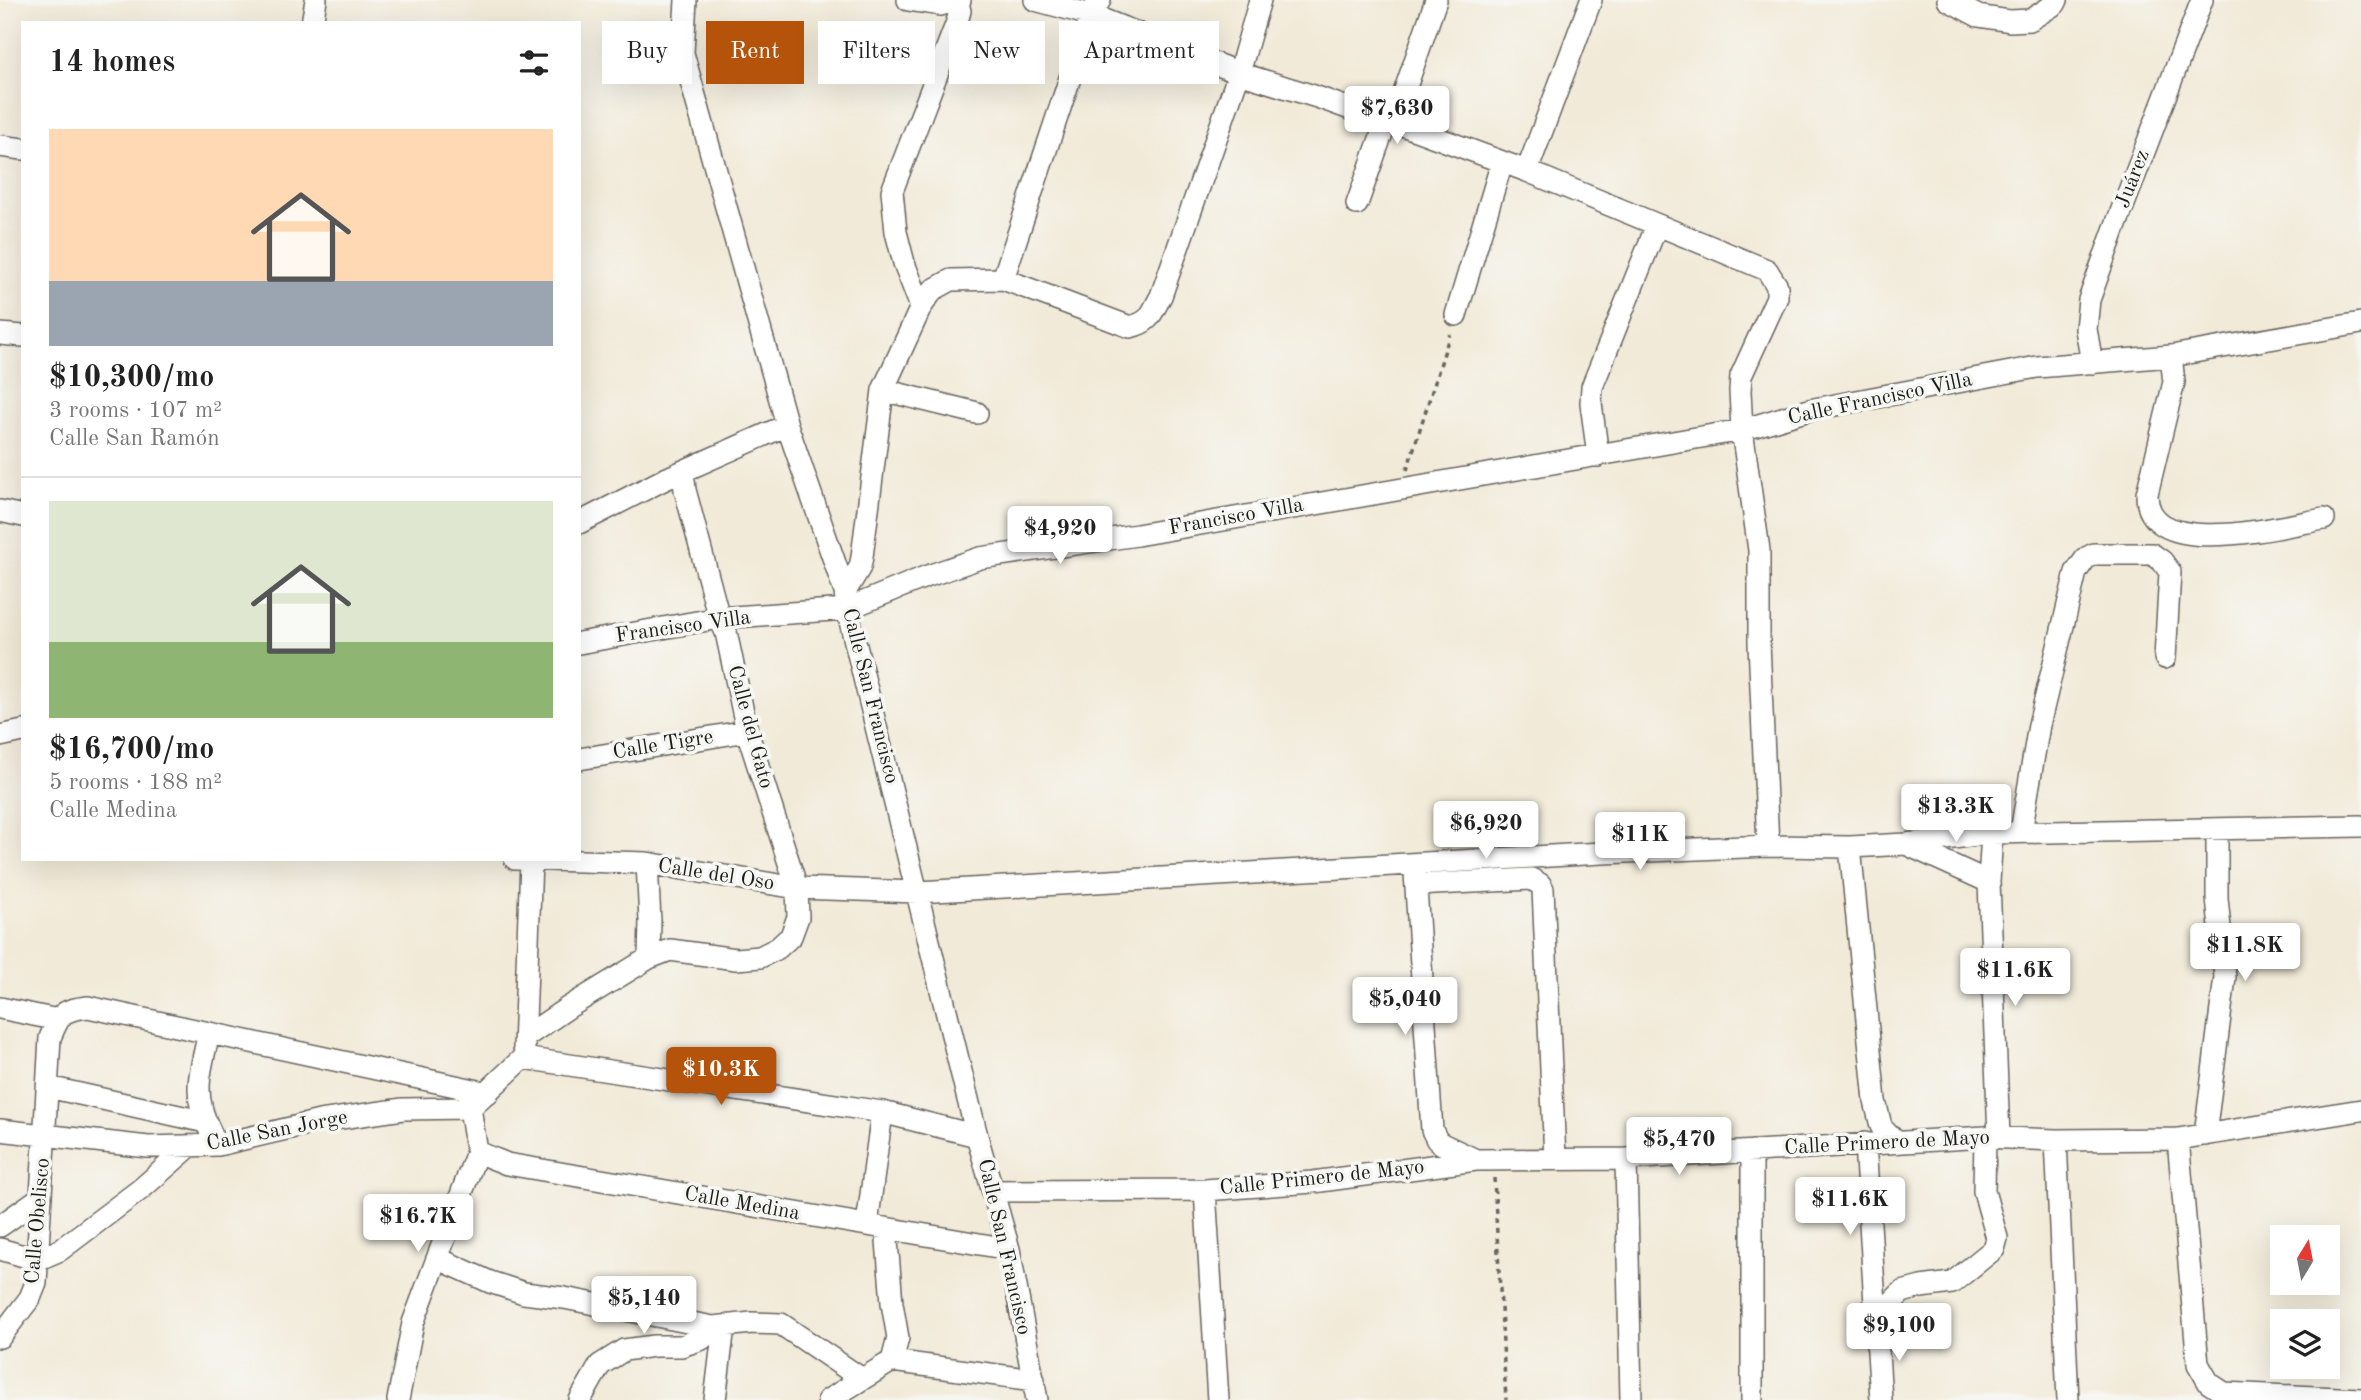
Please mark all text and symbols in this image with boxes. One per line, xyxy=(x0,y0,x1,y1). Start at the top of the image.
chip: Buy xyxy=(602,21,692,84)
chip: Rent xyxy=(706,21,804,84)
chip: Filters xyxy=(818,21,935,84)
chip: New xyxy=(949,21,1045,84)
chip: Apartment xyxy=(1059,21,1219,84)
icon: filters xyxy=(515,44,553,82)
text: 14 homes xyxy=(49,48,175,78)
pin: $7,630 xyxy=(1340,86,1454,146)
text: $7,630 xyxy=(1360,97,1434,120)
street label: Juárez xyxy=(2112,147,2154,211)
icon: home xyxy=(238,174,364,300)
text: $10,300/mo xyxy=(49,363,214,393)
street label: Calle Francisco Villa xyxy=(1786,369,1974,429)
text: 3 rooms · 107 m² xyxy=(49,399,222,422)
text: Calle San Ramón xyxy=(49,427,220,450)
street label: Francisco Villa xyxy=(1167,495,1305,539)
pin: $4,920 xyxy=(1003,506,1117,566)
text: $4,920 xyxy=(1023,517,1097,540)
icon: home xyxy=(238,546,364,672)
street label: Calle San Francisco xyxy=(838,606,902,786)
street label: Francisco Villa xyxy=(614,607,752,647)
street label: Calle del Gato xyxy=(723,663,777,791)
street label: Calle Tigre xyxy=(611,727,715,763)
text: $16,700/mo xyxy=(49,735,214,765)
text: 5 rooms · 188 m² xyxy=(49,771,222,794)
pin: $13.3K xyxy=(1899,784,2013,844)
text: $13.3K xyxy=(1917,795,1995,818)
text: Calle Medina xyxy=(49,799,177,822)
pin: $6,920 xyxy=(1429,802,1543,861)
text: $6,920 xyxy=(1449,812,1523,835)
pin: $11K xyxy=(1599,812,1681,872)
text: $11K xyxy=(1611,823,1669,846)
street label: Calle del Oso xyxy=(656,855,776,895)
pin: $11.8K xyxy=(2188,923,2302,983)
text: $11.8K xyxy=(2206,934,2284,957)
pin: $11.6K xyxy=(1958,948,2072,1008)
text: $11.6K xyxy=(1976,959,2054,982)
pin: $5,040 xyxy=(1348,978,1462,1037)
text: $5,040 xyxy=(1368,988,1442,1011)
pin: $10.3K xyxy=(664,1048,778,1107)
text: $10.3K xyxy=(682,1058,760,1081)
street label: Calle San Jorge xyxy=(205,1107,349,1155)
pin: $5,470 xyxy=(1622,1118,1736,1177)
street label: Calle Primero de Mayo xyxy=(1784,1127,1990,1159)
text: $5,470 xyxy=(1642,1128,1716,1151)
street label: Calle Obelisco xyxy=(22,1157,54,1285)
street label: Calle San Francisco xyxy=(974,1157,1034,1337)
street label: Calle Primero de Mayo xyxy=(1219,1157,1425,1199)
pin: $11.6K xyxy=(1793,1178,1907,1237)
street label: Calle Medina xyxy=(683,1184,801,1224)
text: $11.6K xyxy=(1811,1188,1889,1211)
pin: $16.7K xyxy=(361,1194,475,1254)
text: $16.7K xyxy=(379,1205,457,1228)
north arrow xyxy=(2270,1225,2340,1295)
map controls xyxy=(2270,1225,2340,1379)
pin: $5,140 xyxy=(587,1276,701,1336)
text: $5,140 xyxy=(607,1287,681,1310)
pin: $9,100 xyxy=(1842,1304,1956,1363)
button: layers xyxy=(2270,1309,2340,1379)
text: $9,100 xyxy=(1862,1314,1936,1337)

